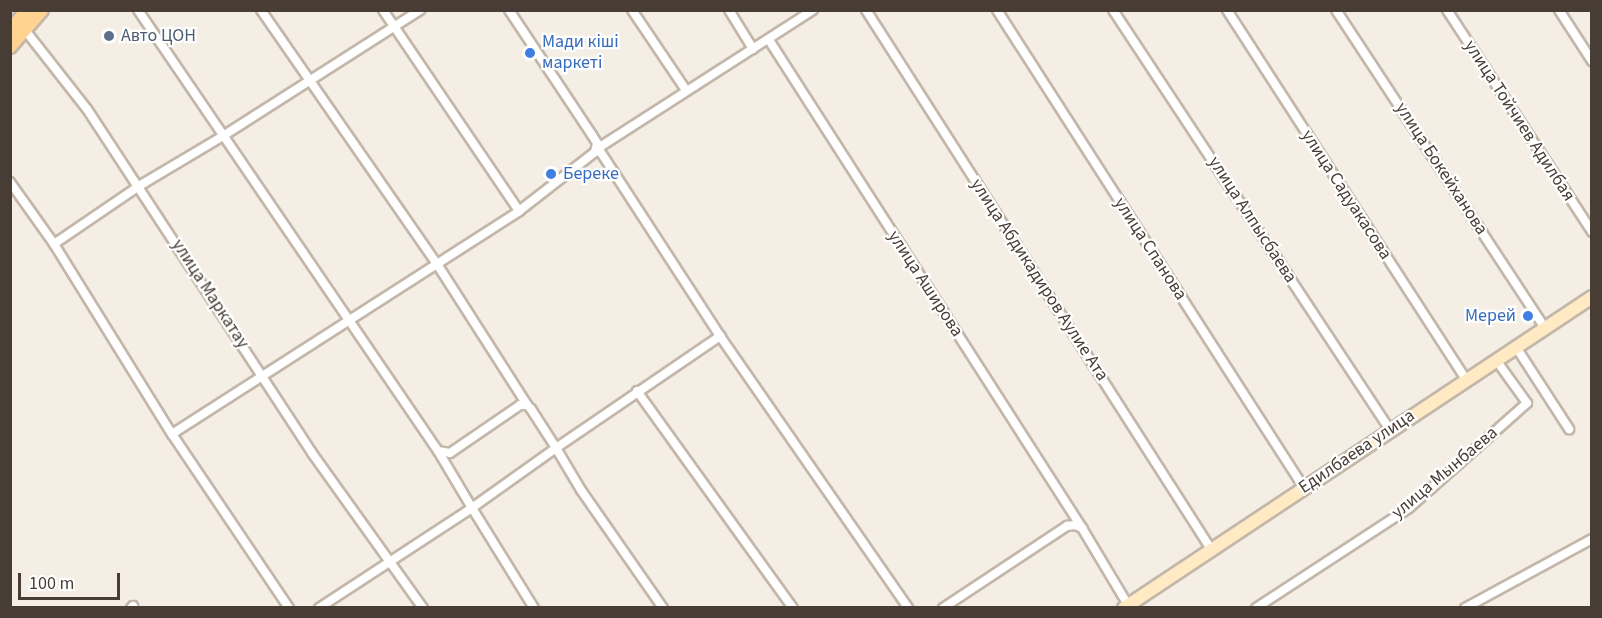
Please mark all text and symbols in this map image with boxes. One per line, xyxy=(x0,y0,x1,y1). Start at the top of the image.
place label: Авто ЦОН xyxy=(121,25,196,47)
marker: Авто ЦОН xyxy=(102,29,116,43)
place label: Мади кіші маркеті xyxy=(542,32,619,74)
street label: улица Тойчиев Адилбая xyxy=(1459,36,1579,206)
marker: Мади кіші маркеті xyxy=(523,46,537,60)
street label: улица Бокейханова xyxy=(1390,99,1492,239)
street label: улица Садуакасова xyxy=(1296,126,1396,264)
street label: улица Алпысбаева xyxy=(1203,153,1301,287)
place label: Береке xyxy=(563,163,619,185)
marker: Береке xyxy=(544,167,558,181)
street label: улица Абдикадиров Аулие Ата xyxy=(965,175,1113,385)
street label: улица Спанова xyxy=(1109,194,1191,304)
street label: улица Аширова xyxy=(883,227,967,341)
street label: улица Маркатау xyxy=(167,235,253,353)
place label: Мерей xyxy=(1465,305,1516,327)
marker: Мерей xyxy=(1521,309,1535,323)
street label: Едилбаева улица xyxy=(1295,405,1419,499)
street label: улица Мынбаева xyxy=(1388,422,1502,524)
scale bar xyxy=(21,561,123,599)
text: 100 m xyxy=(29,571,74,596)

